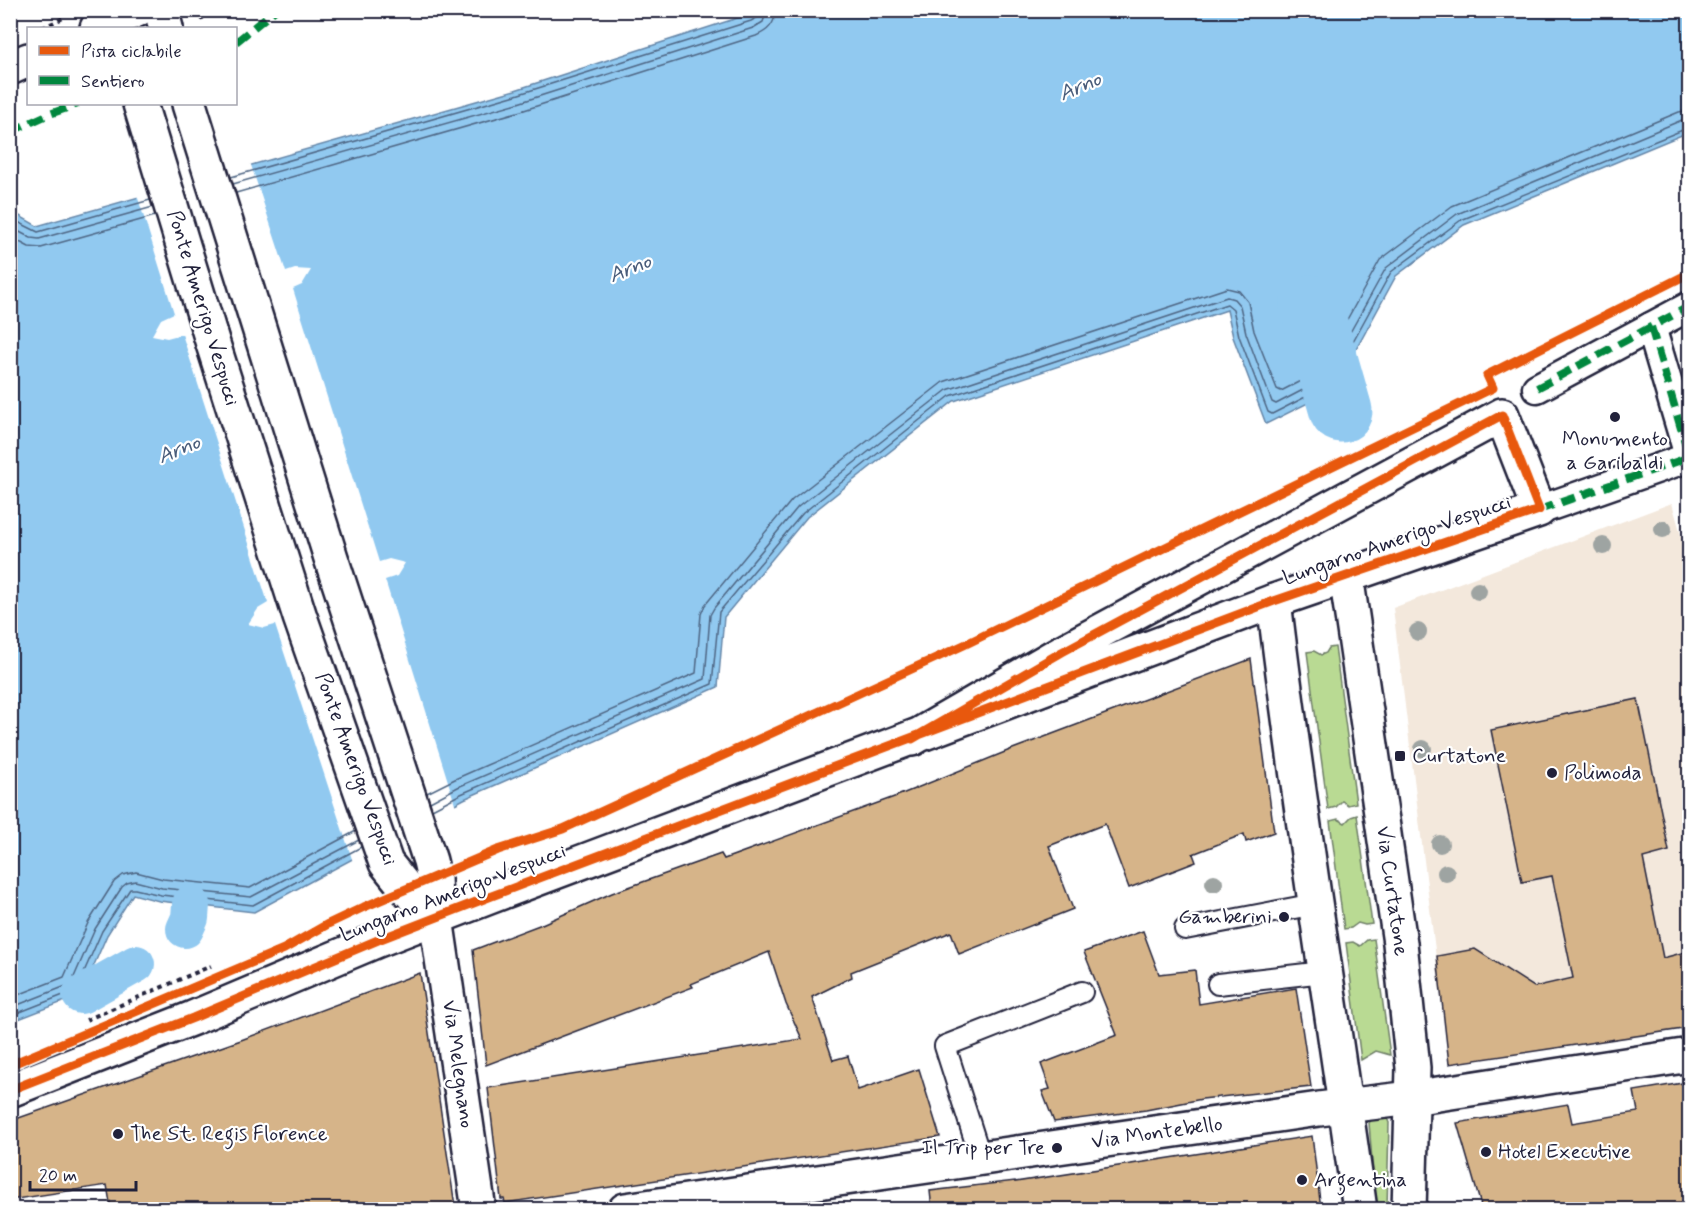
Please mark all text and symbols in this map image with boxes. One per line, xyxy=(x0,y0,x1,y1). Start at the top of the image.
legend xyxy=(27,27,237,105)
text: Pista ciclabile xyxy=(81,40,182,64)
water label: Arno xyxy=(1054,65,1107,108)
text: Sentiero xyxy=(81,70,145,94)
street label: Ponte Amerigo Vespucci xyxy=(159,207,246,410)
water label: Arno xyxy=(604,247,656,290)
marker: Monumento a Garibaldi xyxy=(1608,410,1622,424)
place label: Monumento a Garibaldi xyxy=(1562,425,1668,477)
water label: Arno xyxy=(153,428,205,471)
street label: Lungarno Amerigo Vespucci xyxy=(1279,488,1515,593)
street label: Ponte Amerigo Vespucci xyxy=(307,669,404,870)
place label: Curtatone xyxy=(1412,742,1506,770)
marker: Curtatone xyxy=(1393,749,1407,763)
place label: Polimoda xyxy=(1564,759,1642,787)
marker: Polimoda xyxy=(1545,766,1559,780)
street label: Via Curtatone xyxy=(1369,824,1415,958)
street label: Lungarno Amerigo Vespucci xyxy=(336,837,571,950)
place label: Gamberini xyxy=(1178,903,1272,931)
marker: Gamberini xyxy=(1277,910,1291,924)
street label: Via Melegnano xyxy=(434,998,481,1130)
street label: Via Montebello xyxy=(1090,1110,1224,1156)
place label: The St. Regis Florence xyxy=(130,1120,328,1150)
marker: The St. Regis Florence xyxy=(111,1127,125,1141)
place label: Il Trip per Tre xyxy=(922,1134,1045,1162)
place label: Hotel Executive xyxy=(1498,1138,1631,1166)
marker: Il Trip per Tre xyxy=(1050,1141,1064,1155)
marker: Hotel Executive xyxy=(1479,1145,1493,1159)
scale bar xyxy=(30,1154,136,1192)
text: 20 m xyxy=(39,1164,77,1188)
place label: Argentina xyxy=(1314,1166,1407,1196)
marker: Argentina xyxy=(1295,1173,1309,1187)

